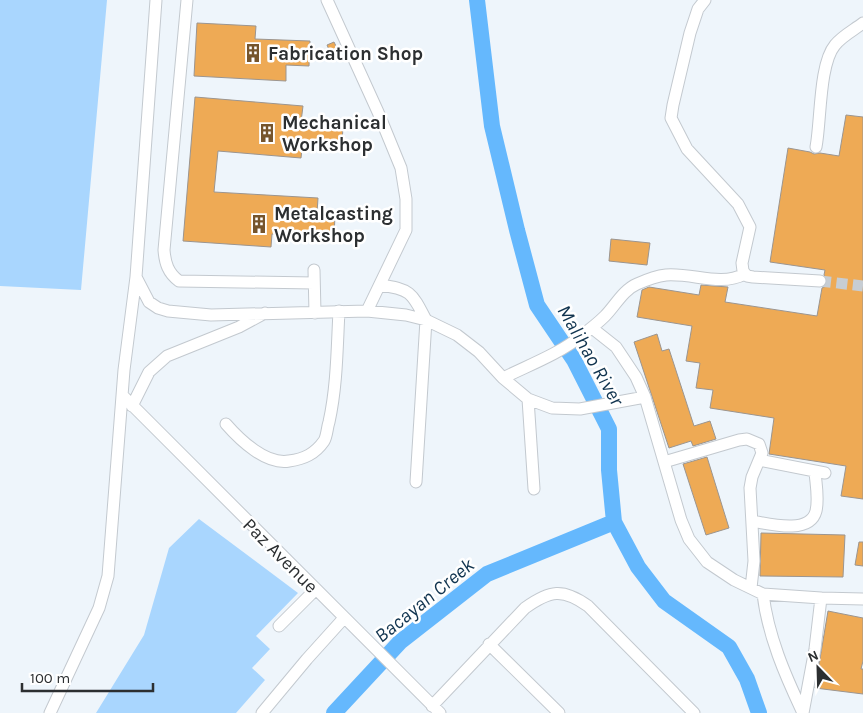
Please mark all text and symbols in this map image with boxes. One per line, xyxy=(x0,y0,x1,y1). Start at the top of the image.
building icon: Fabrication Shop xyxy=(242,42,264,64)
place label: Fabrication Shop xyxy=(268,43,423,65)
place label: Mechanical Workshop xyxy=(282,112,387,156)
building icon: Mechanical Workshop xyxy=(256,122,278,144)
place label: Metalcasting Workshop xyxy=(274,203,393,247)
building icon: Metalcasting Workshop xyxy=(248,213,270,235)
water label: Malihao River xyxy=(553,301,629,411)
street label: Paz Avenue xyxy=(238,514,322,598)
water label: Bacayan Creek xyxy=(370,553,479,647)
north arrow xyxy=(793,643,843,693)
text: N xyxy=(805,647,821,666)
scale bar xyxy=(22,660,154,692)
text: 100 m xyxy=(30,669,70,687)

